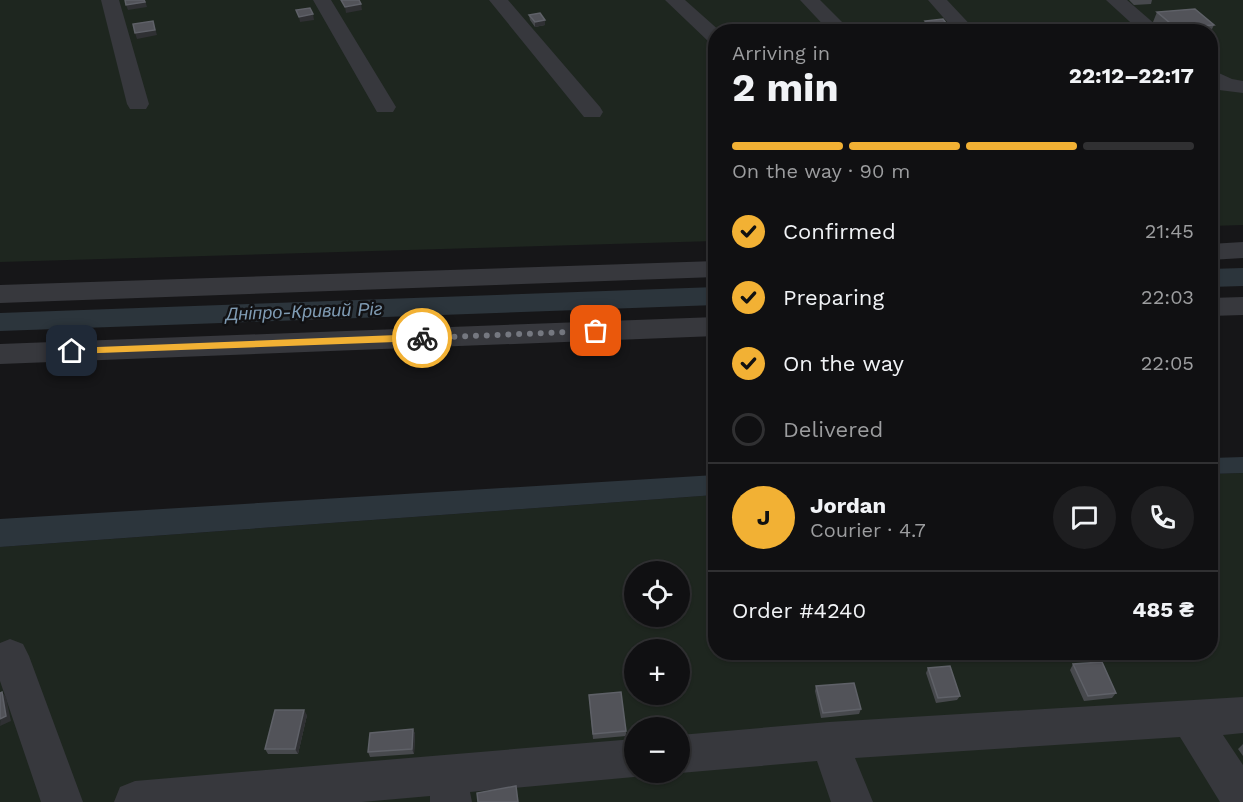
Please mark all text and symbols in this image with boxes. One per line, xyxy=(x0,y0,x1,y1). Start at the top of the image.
text: Arriving in xyxy=(732,41,830,65)
text: 22:12–22:17 xyxy=(1069,63,1194,88)
text: 2 min xyxy=(732,65,839,110)
text: On the way · 90 m xyxy=(732,159,910,183)
icon: check xyxy=(732,215,765,248)
text: Confirmed xyxy=(783,219,896,244)
text: 21:45 xyxy=(1145,219,1194,243)
icon: check xyxy=(732,281,765,314)
text: Preparing xyxy=(783,285,884,310)
text: 22:03 xyxy=(1141,285,1194,309)
water label: Дніпро-Кривий Ріг xyxy=(223,298,383,324)
pin xyxy=(570,305,621,356)
courier xyxy=(392,308,452,368)
icon: bag xyxy=(579,314,612,347)
icon: bike xyxy=(406,322,439,355)
pin xyxy=(46,325,97,376)
icon: home xyxy=(55,334,88,367)
icon: check xyxy=(732,347,765,380)
text: On the way xyxy=(783,351,904,376)
text: 22:05 xyxy=(1141,351,1194,375)
text: Delivered xyxy=(783,417,883,442)
button: chat xyxy=(1053,486,1116,549)
button: phone xyxy=(1131,486,1194,549)
text: Jordan xyxy=(810,493,886,518)
text: J xyxy=(757,505,770,530)
text: Courier · 4.7 xyxy=(810,518,926,542)
map controls xyxy=(624,561,690,783)
button: locate xyxy=(624,561,690,627)
text: 485 ₴ xyxy=(1132,597,1194,622)
text: Order #4240 xyxy=(732,598,866,623)
button: + xyxy=(624,639,690,705)
button: − xyxy=(624,717,690,783)

